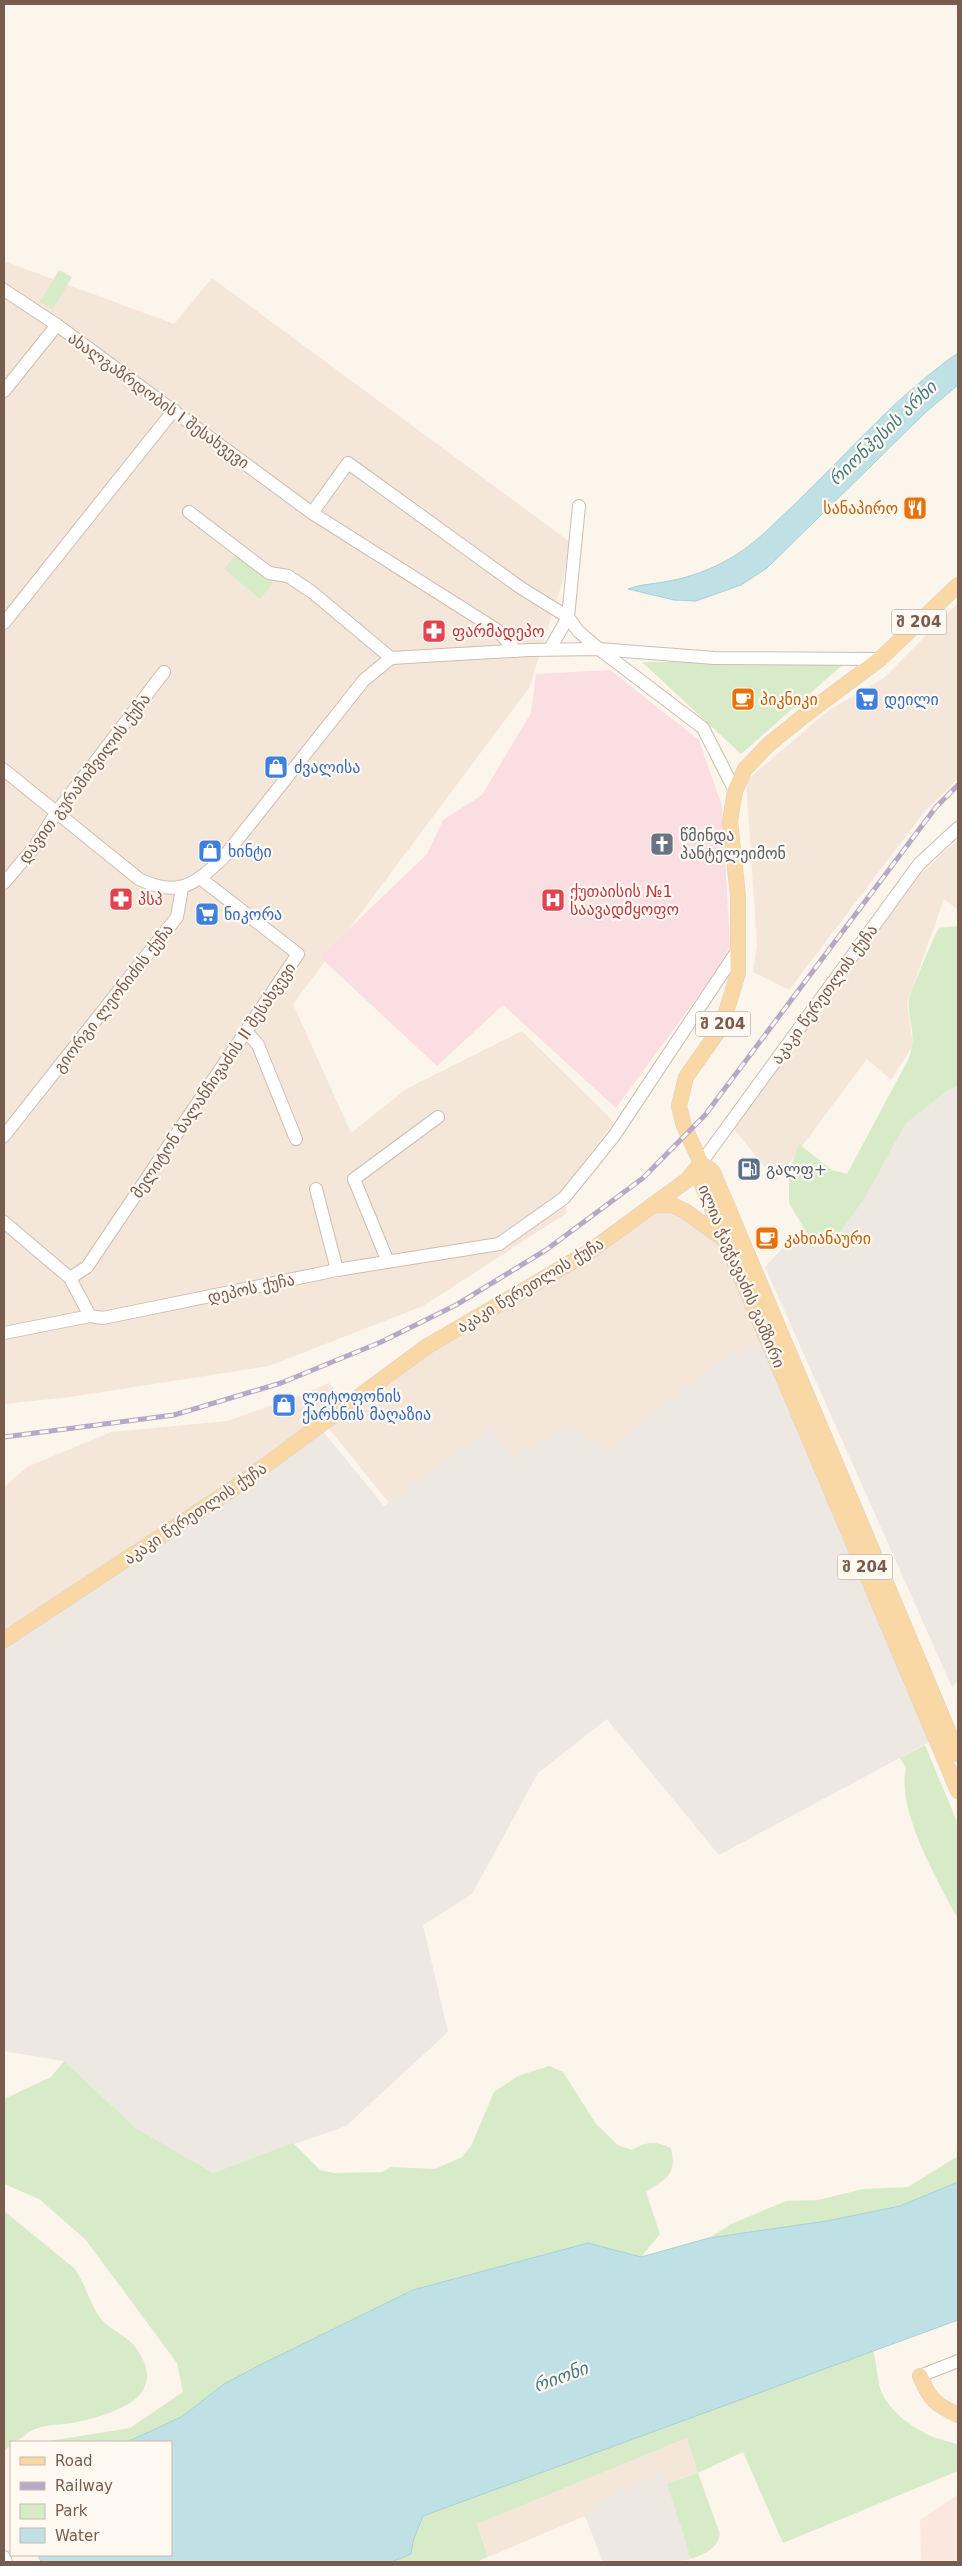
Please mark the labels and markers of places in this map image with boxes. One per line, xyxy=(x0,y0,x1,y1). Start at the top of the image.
restaurant icon: სანაპირო xyxy=(902,495,928,521)
place label: სანაპირო xyxy=(823,499,898,518)
pharmacy icon: ფარმადეპო xyxy=(421,618,447,644)
place label: ფარმადეპო xyxy=(452,622,544,641)
cafe icon: პიკნიკი xyxy=(730,686,756,712)
supermarket icon: დეილი xyxy=(854,686,880,712)
place label: პიკნიკი xyxy=(760,690,818,709)
place label: დეილი xyxy=(884,690,939,709)
shop icon: ძვალისა xyxy=(263,754,289,780)
place label: ძვალისა xyxy=(294,758,360,777)
place label: წმინდა პანტელეიმონ xyxy=(680,826,786,863)
church icon: წმინდა პანტელეიმონ xyxy=(649,831,675,857)
shop icon: ხინტი xyxy=(197,838,223,864)
place label: ხინტი xyxy=(228,842,272,861)
place label: ქუთაისის №1 საავადმყოფო xyxy=(570,882,679,919)
pharmacy icon: პსპ xyxy=(108,886,134,912)
hospital icon: ქუთაისის №1 საავადმყოფო xyxy=(540,887,566,913)
place label: პსპ xyxy=(138,890,163,909)
supermarket icon: ნიკორა xyxy=(194,901,220,927)
place label: ნიკორა xyxy=(224,905,282,924)
fuel station icon: გალფ+ xyxy=(736,1156,762,1182)
place label: გალფ+ xyxy=(766,1160,827,1179)
cafe icon: კახიანაური xyxy=(754,1225,780,1251)
place label: კახიანაური xyxy=(784,1229,871,1248)
place label: ლიტოფონის ქარხნის მაღაზია xyxy=(302,1387,431,1424)
shop icon: ლიტოფონის ქარხნის მაღაზია xyxy=(271,1392,297,1418)

